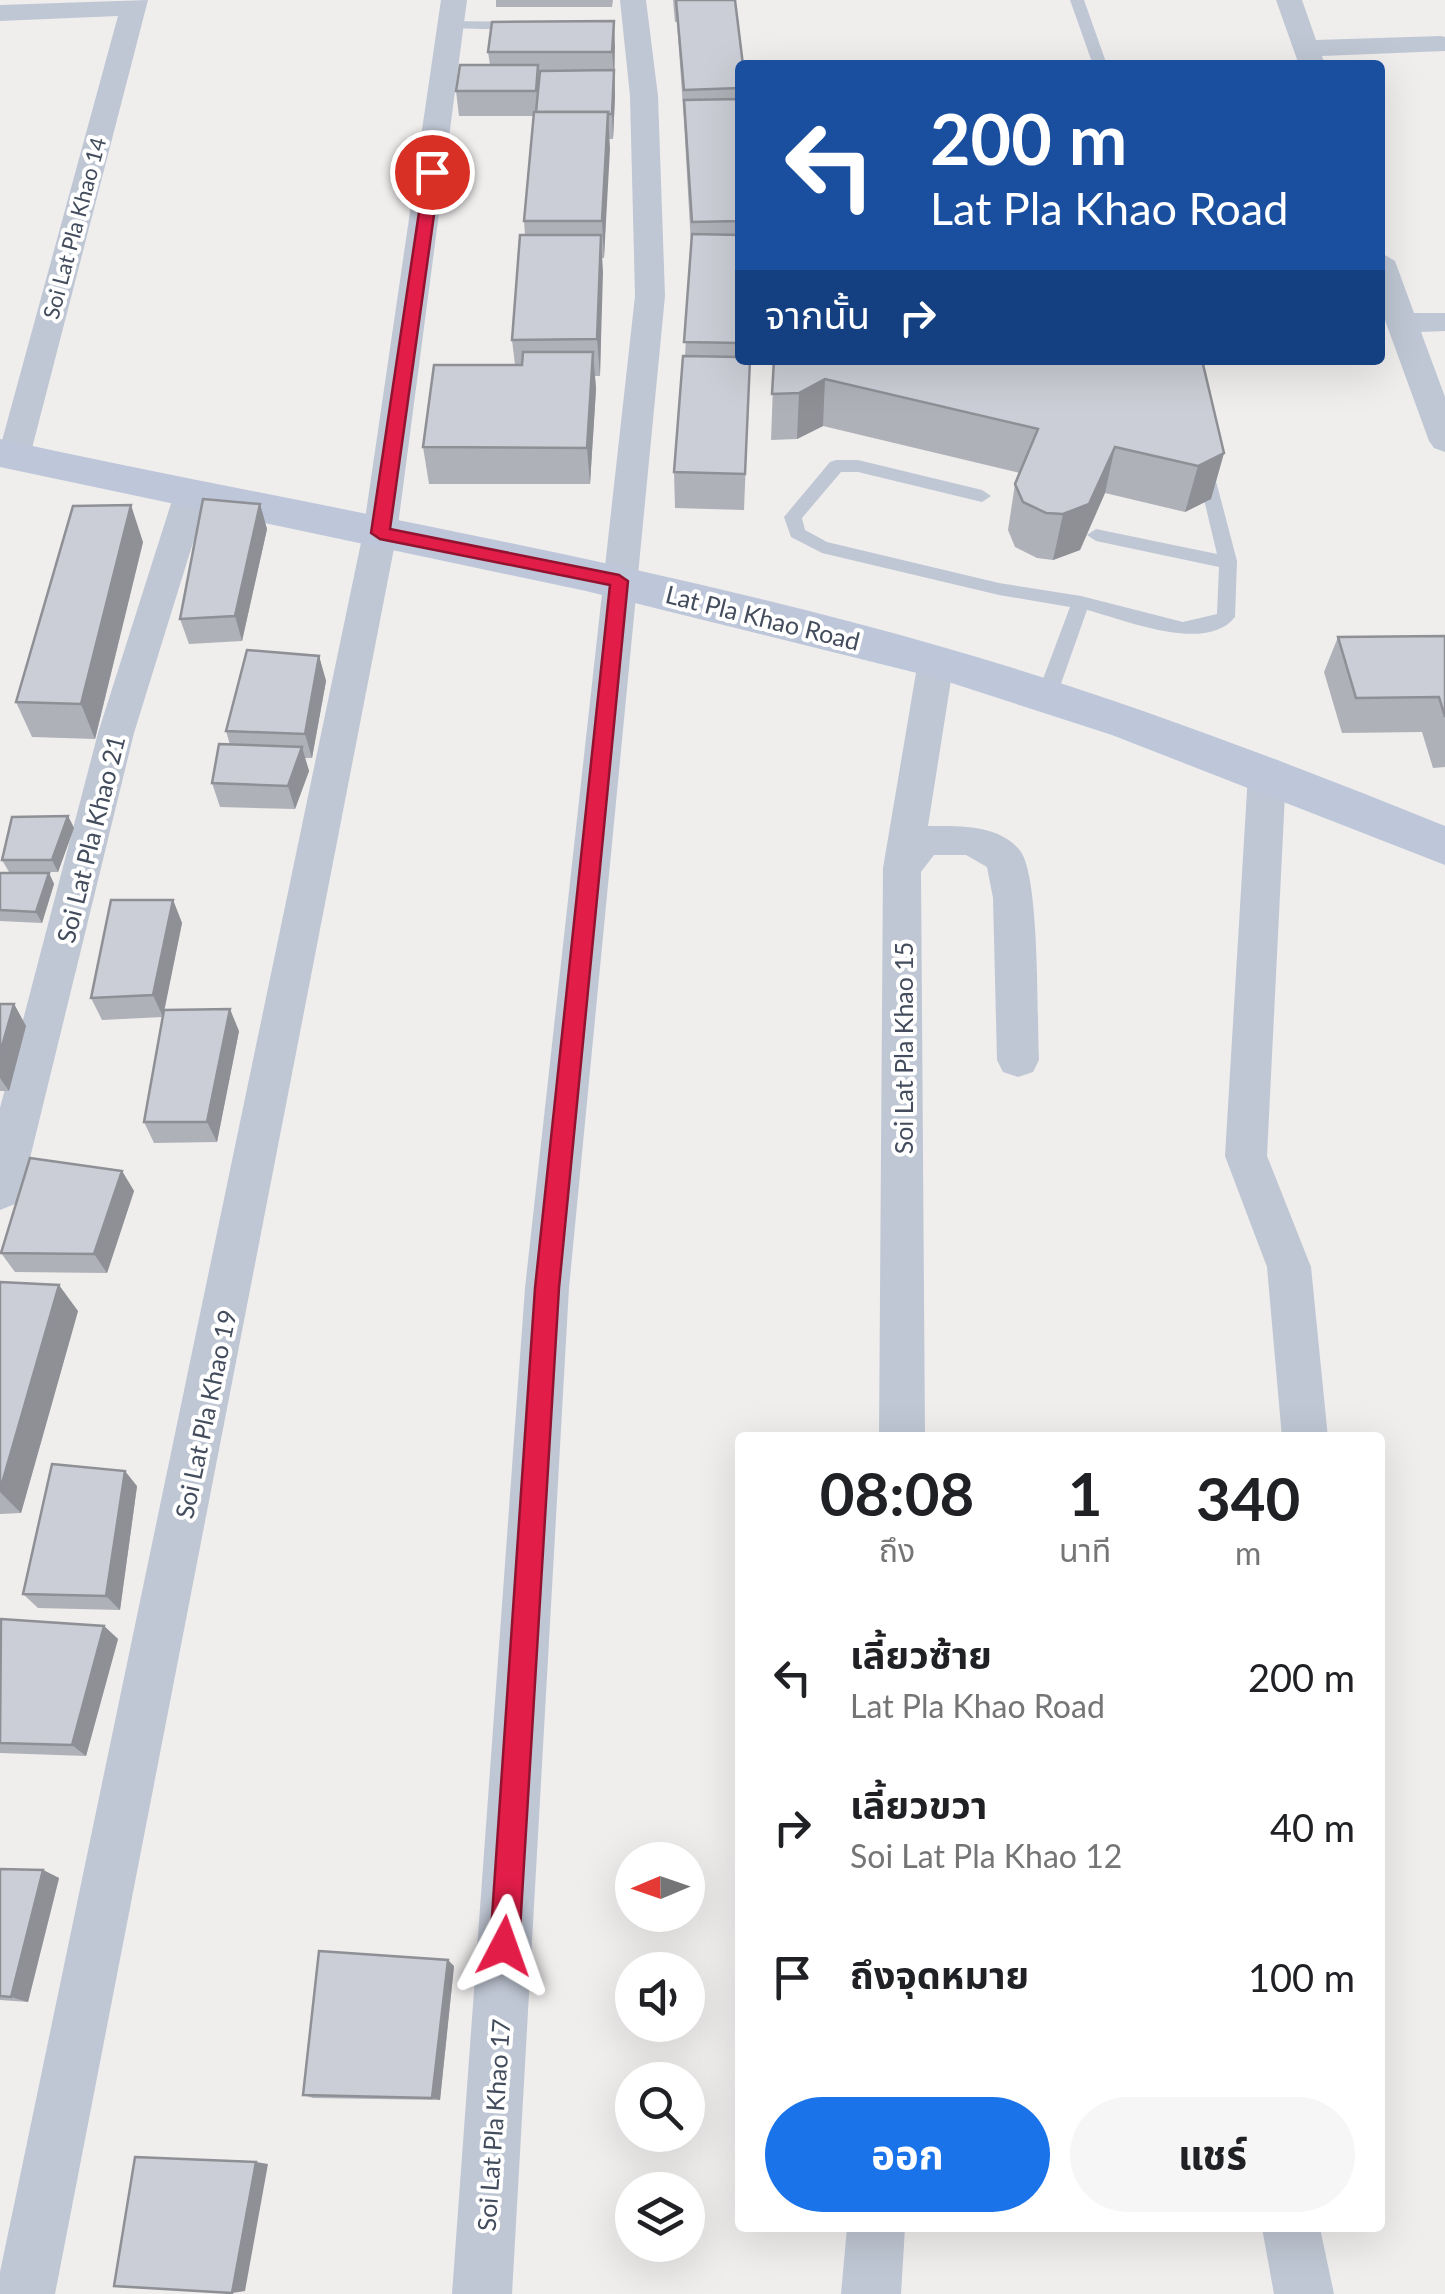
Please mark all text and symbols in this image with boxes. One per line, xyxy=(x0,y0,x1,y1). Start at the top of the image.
text: 200 m xyxy=(930,96,1127,180)
icon: left xyxy=(765,100,895,230)
pin xyxy=(390,130,475,215)
street label: Soi Lat Pla Khao 14 xyxy=(37,134,111,322)
icon: arrive xyxy=(405,145,460,200)
text: Lat Pla Khao Road xyxy=(930,181,1288,235)
icon: right xyxy=(890,290,945,345)
text: จากนั้น xyxy=(765,291,870,337)
street label: Lat Pla Khao Road xyxy=(663,578,863,656)
street label: Soi Lat Pla Khao 21 xyxy=(50,732,130,946)
street label: Soi Lat Pla Khao 15 xyxy=(888,942,918,1154)
street label: Soi Lat Pla Khao 19 xyxy=(168,1307,242,1521)
text: 08:08 xyxy=(820,1457,974,1529)
text: 1 xyxy=(1068,1457,1103,1529)
text: 340 xyxy=(1196,1462,1300,1534)
text: ถึง xyxy=(879,1530,915,1569)
text: นาที xyxy=(1059,1530,1111,1569)
text: m xyxy=(1235,1533,1261,1572)
text: เลี้ยวซ้าย xyxy=(850,1631,992,1677)
icon: left xyxy=(765,1650,820,1705)
text: 200 m xyxy=(1248,1654,1355,1700)
text: Lat Pla Khao Road xyxy=(850,1686,1105,1725)
text: เลี้ยวขวา xyxy=(850,1781,987,1827)
icon: right xyxy=(765,1800,820,1855)
text: 40 m xyxy=(1270,1804,1355,1850)
text: Soi Lat Pla Khao 12 xyxy=(850,1836,1122,1875)
north arrow xyxy=(615,1842,705,1932)
map controls xyxy=(615,1842,705,2262)
position arrow xyxy=(452,1894,556,1998)
icon: arrive xyxy=(765,1950,820,2005)
text: ถึงจุดหมาย xyxy=(850,1951,1029,1997)
button: sound xyxy=(615,1952,705,2042)
text: 100 m xyxy=(1248,1954,1355,2000)
street label: Soi Lat Pla Khao 17 xyxy=(471,2018,515,2232)
button: search xyxy=(615,2062,705,2152)
button: ออก xyxy=(765,2097,1050,2212)
button: แชร์ xyxy=(1070,2097,1355,2212)
button: layers xyxy=(615,2172,705,2262)

